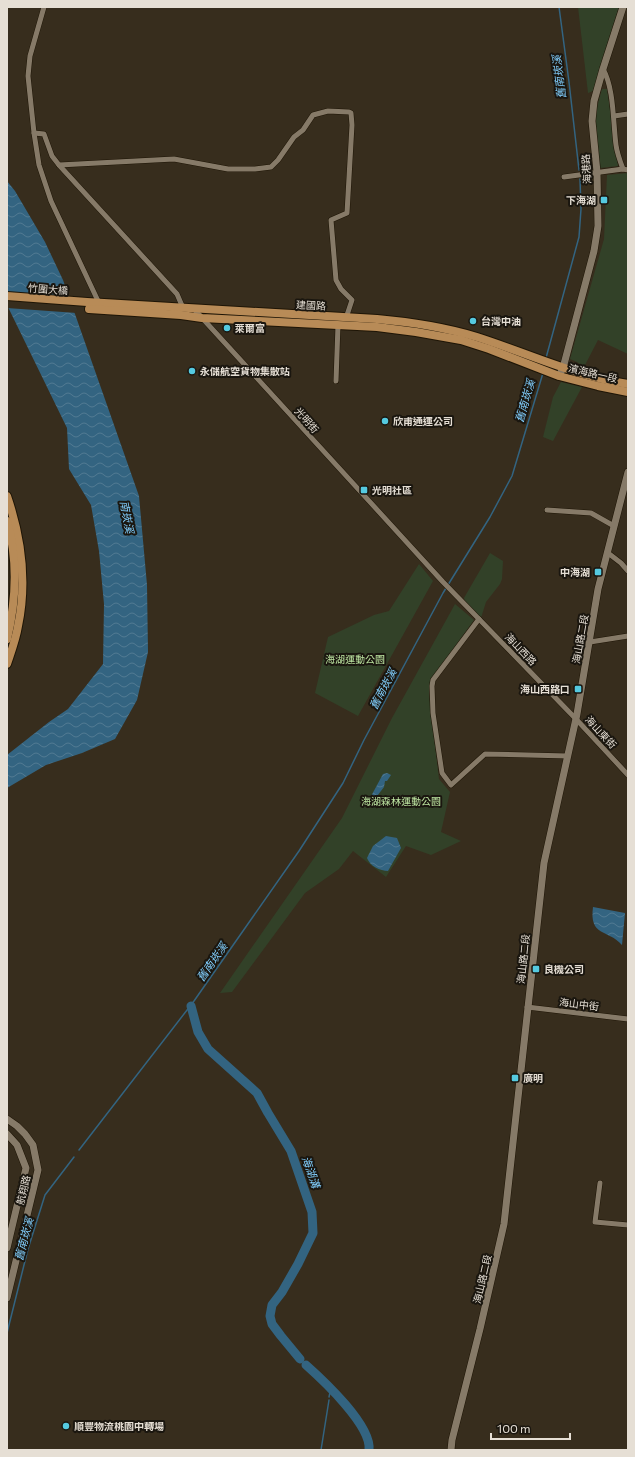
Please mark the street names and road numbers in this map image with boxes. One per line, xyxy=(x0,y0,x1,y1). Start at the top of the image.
street label: 海港路 xyxy=(579,154,593,184)
street label: 竹圍大橋 xyxy=(28,282,68,296)
street label: 建國路 xyxy=(296,298,326,312)
street label: 濱海路一段 xyxy=(567,362,619,384)
street label: 光明街 xyxy=(293,405,321,435)
street label: 海山路二段 xyxy=(570,613,590,665)
street label: 海山西路 xyxy=(503,630,539,668)
street label: 海山東街 xyxy=(583,713,619,751)
street label: 海山路二段 xyxy=(514,934,532,984)
street label: 海山中街 xyxy=(558,996,600,1012)
street label: 航翔路 xyxy=(14,1174,32,1206)
street label: 海山路二段 xyxy=(471,1253,493,1305)

